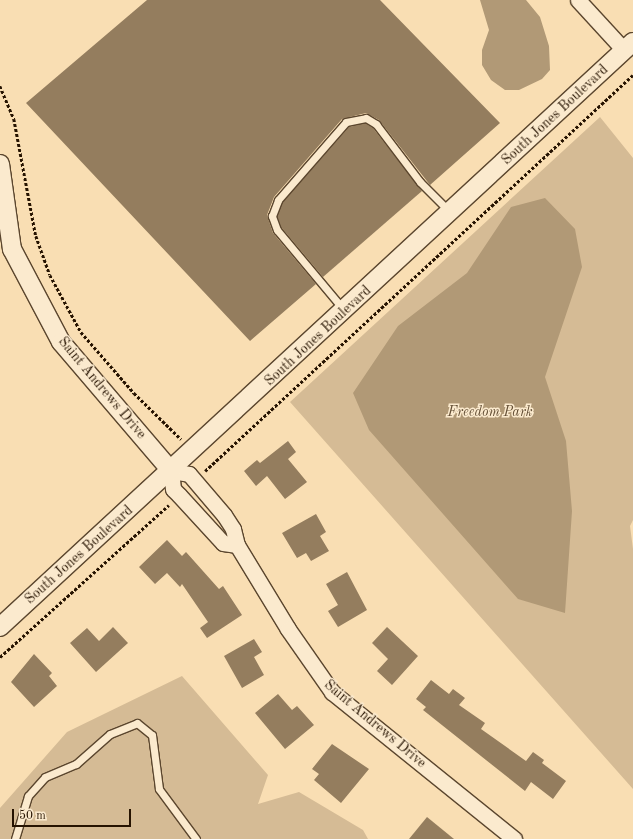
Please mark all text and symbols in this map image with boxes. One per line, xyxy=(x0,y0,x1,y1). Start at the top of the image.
street label: South Jones Boulevard xyxy=(498,61,612,169)
street label: South Jones Boulevard xyxy=(261,282,375,390)
street label: Saint Andrews Drive xyxy=(54,334,150,442)
park label: Freedom Park xyxy=(447,404,533,420)
street label: South Jones Boulevard xyxy=(22,502,136,608)
street label: Saint Andrews Drive xyxy=(321,676,429,772)
scale bar xyxy=(14,801,133,827)
text: 50 m xyxy=(19,810,46,822)

